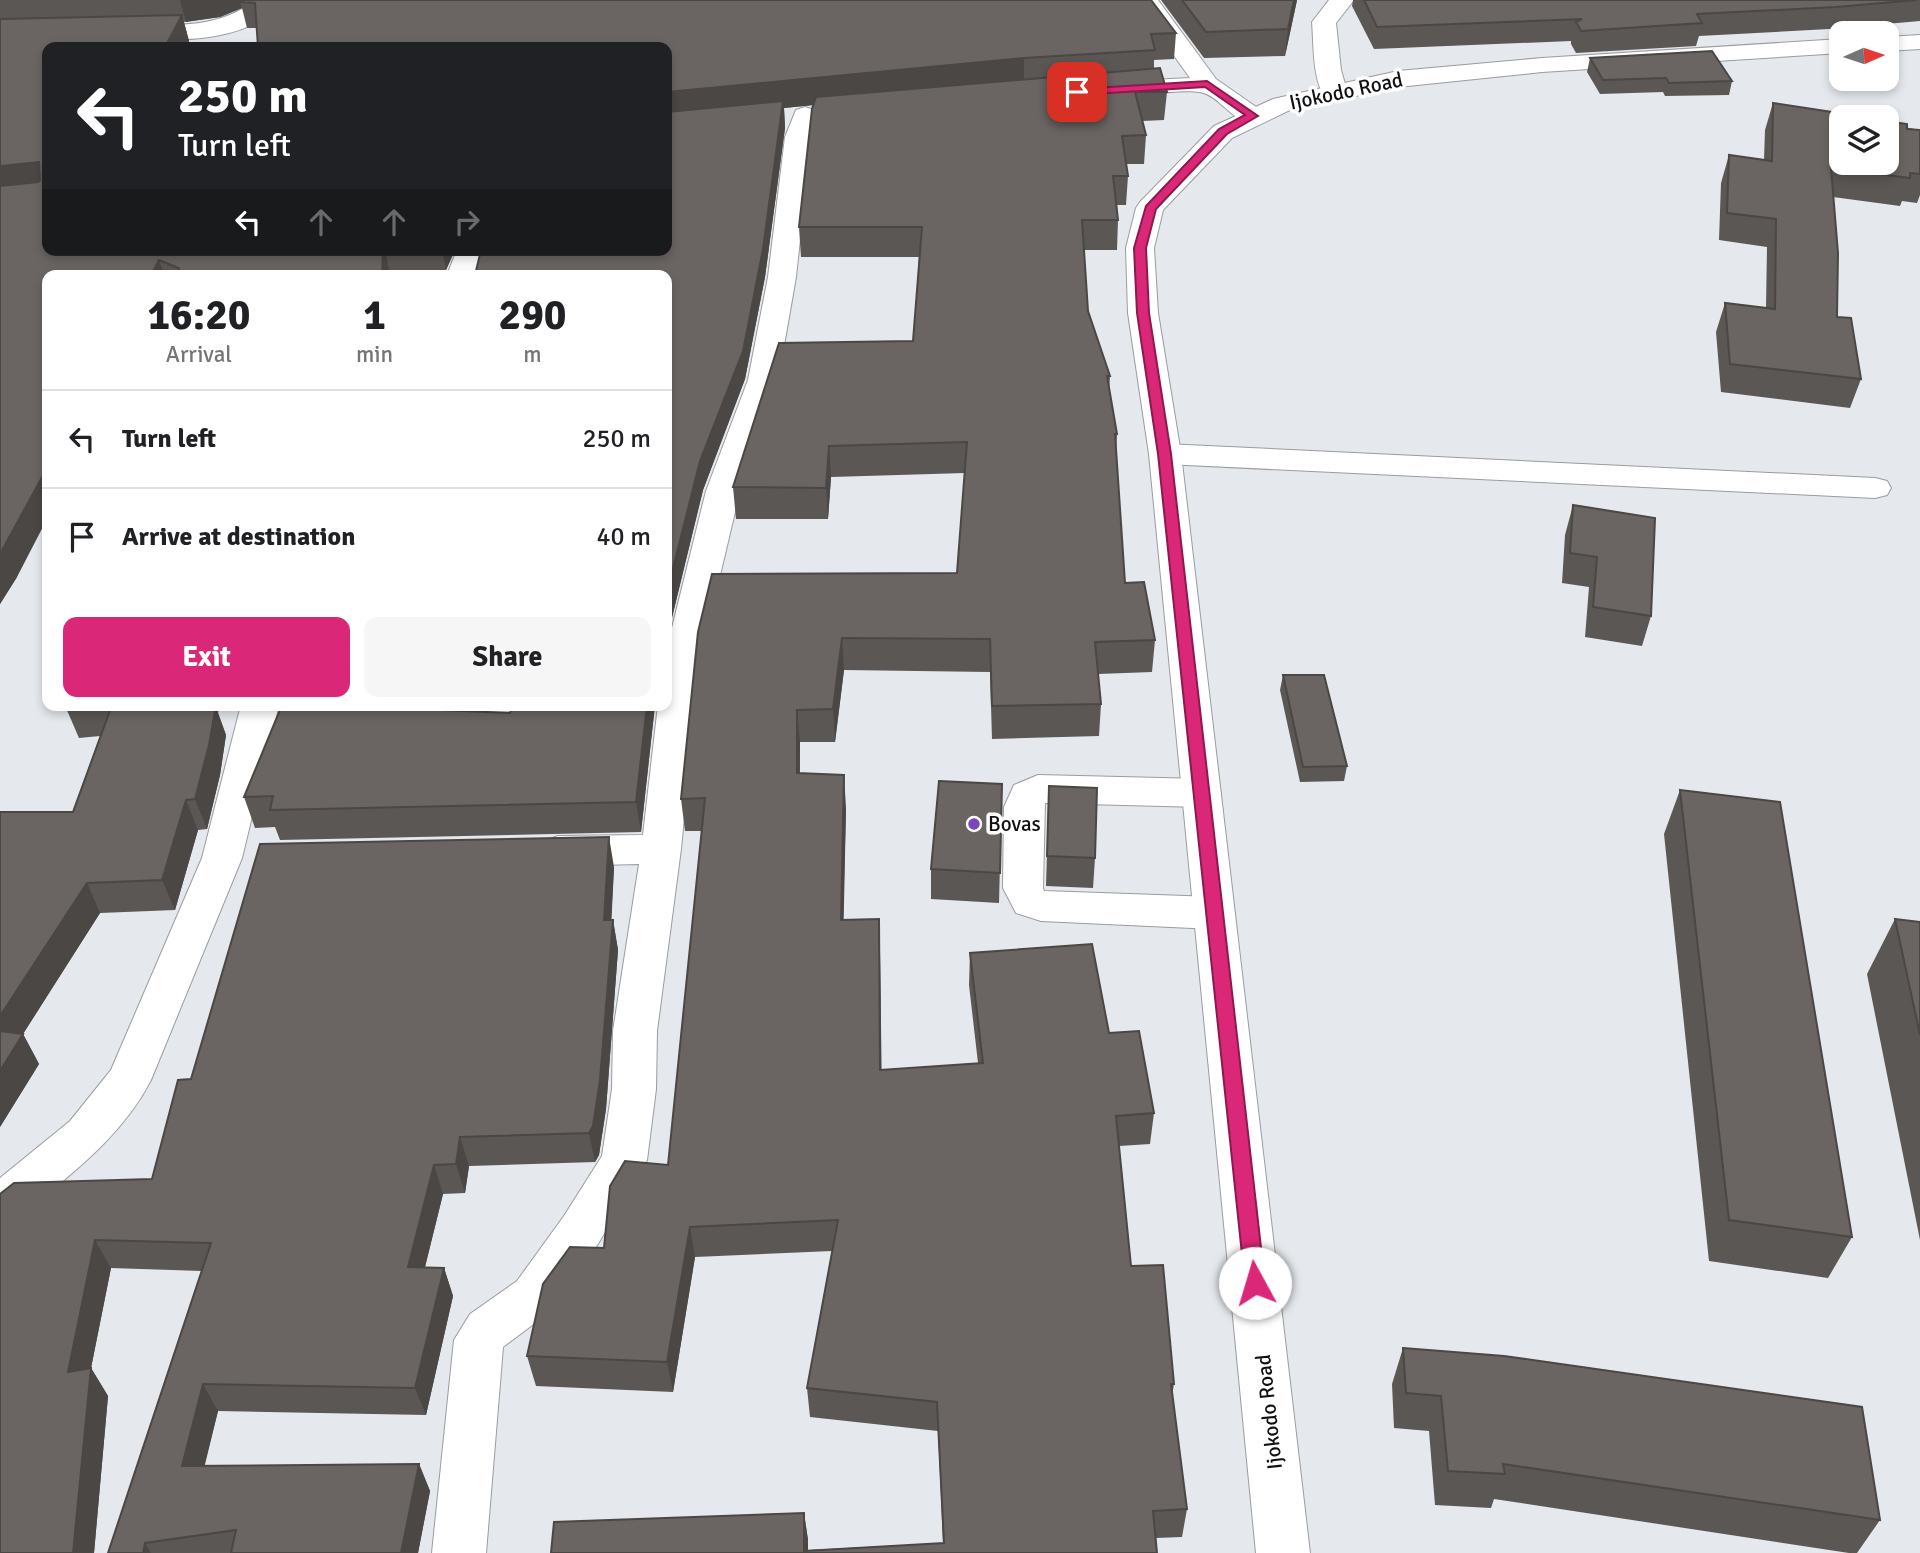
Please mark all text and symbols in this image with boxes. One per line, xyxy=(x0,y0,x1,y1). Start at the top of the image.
north arrow xyxy=(1829,21,1899,91)
map controls xyxy=(1829,21,1899,175)
pin xyxy=(1047,62,1107,122)
text: 250 m xyxy=(178,66,308,126)
street label: Ijokodo Road xyxy=(1287,66,1405,116)
icon: left xyxy=(63,70,154,161)
icon: arrive xyxy=(1058,73,1096,111)
button: layers xyxy=(1829,105,1899,175)
text: Turn left xyxy=(178,126,291,165)
icon: left xyxy=(229,203,267,241)
icon: ahead xyxy=(302,203,340,241)
icon: ahead xyxy=(375,203,413,241)
icon: right xyxy=(448,203,486,241)
text: 16:20 xyxy=(147,290,251,341)
text: 1 xyxy=(363,290,386,341)
text: 290 xyxy=(498,290,567,341)
text: Arrival xyxy=(166,340,232,369)
text: min xyxy=(356,340,393,369)
text: m xyxy=(523,340,542,369)
icon: left xyxy=(63,420,101,458)
text: Turn left xyxy=(122,423,216,455)
text: 250 m xyxy=(582,423,651,455)
icon: arrive xyxy=(63,518,101,556)
text: Arrive at destination xyxy=(122,521,355,553)
text: 40 m xyxy=(596,521,651,553)
button: Exit xyxy=(63,617,350,697)
button: Share xyxy=(364,617,651,697)
place label: Bovas xyxy=(988,811,1041,837)
marker: Bovas xyxy=(966,816,982,832)
position arrow xyxy=(1218,1246,1292,1320)
street label: Ijokodo Road xyxy=(1250,1353,1288,1471)

